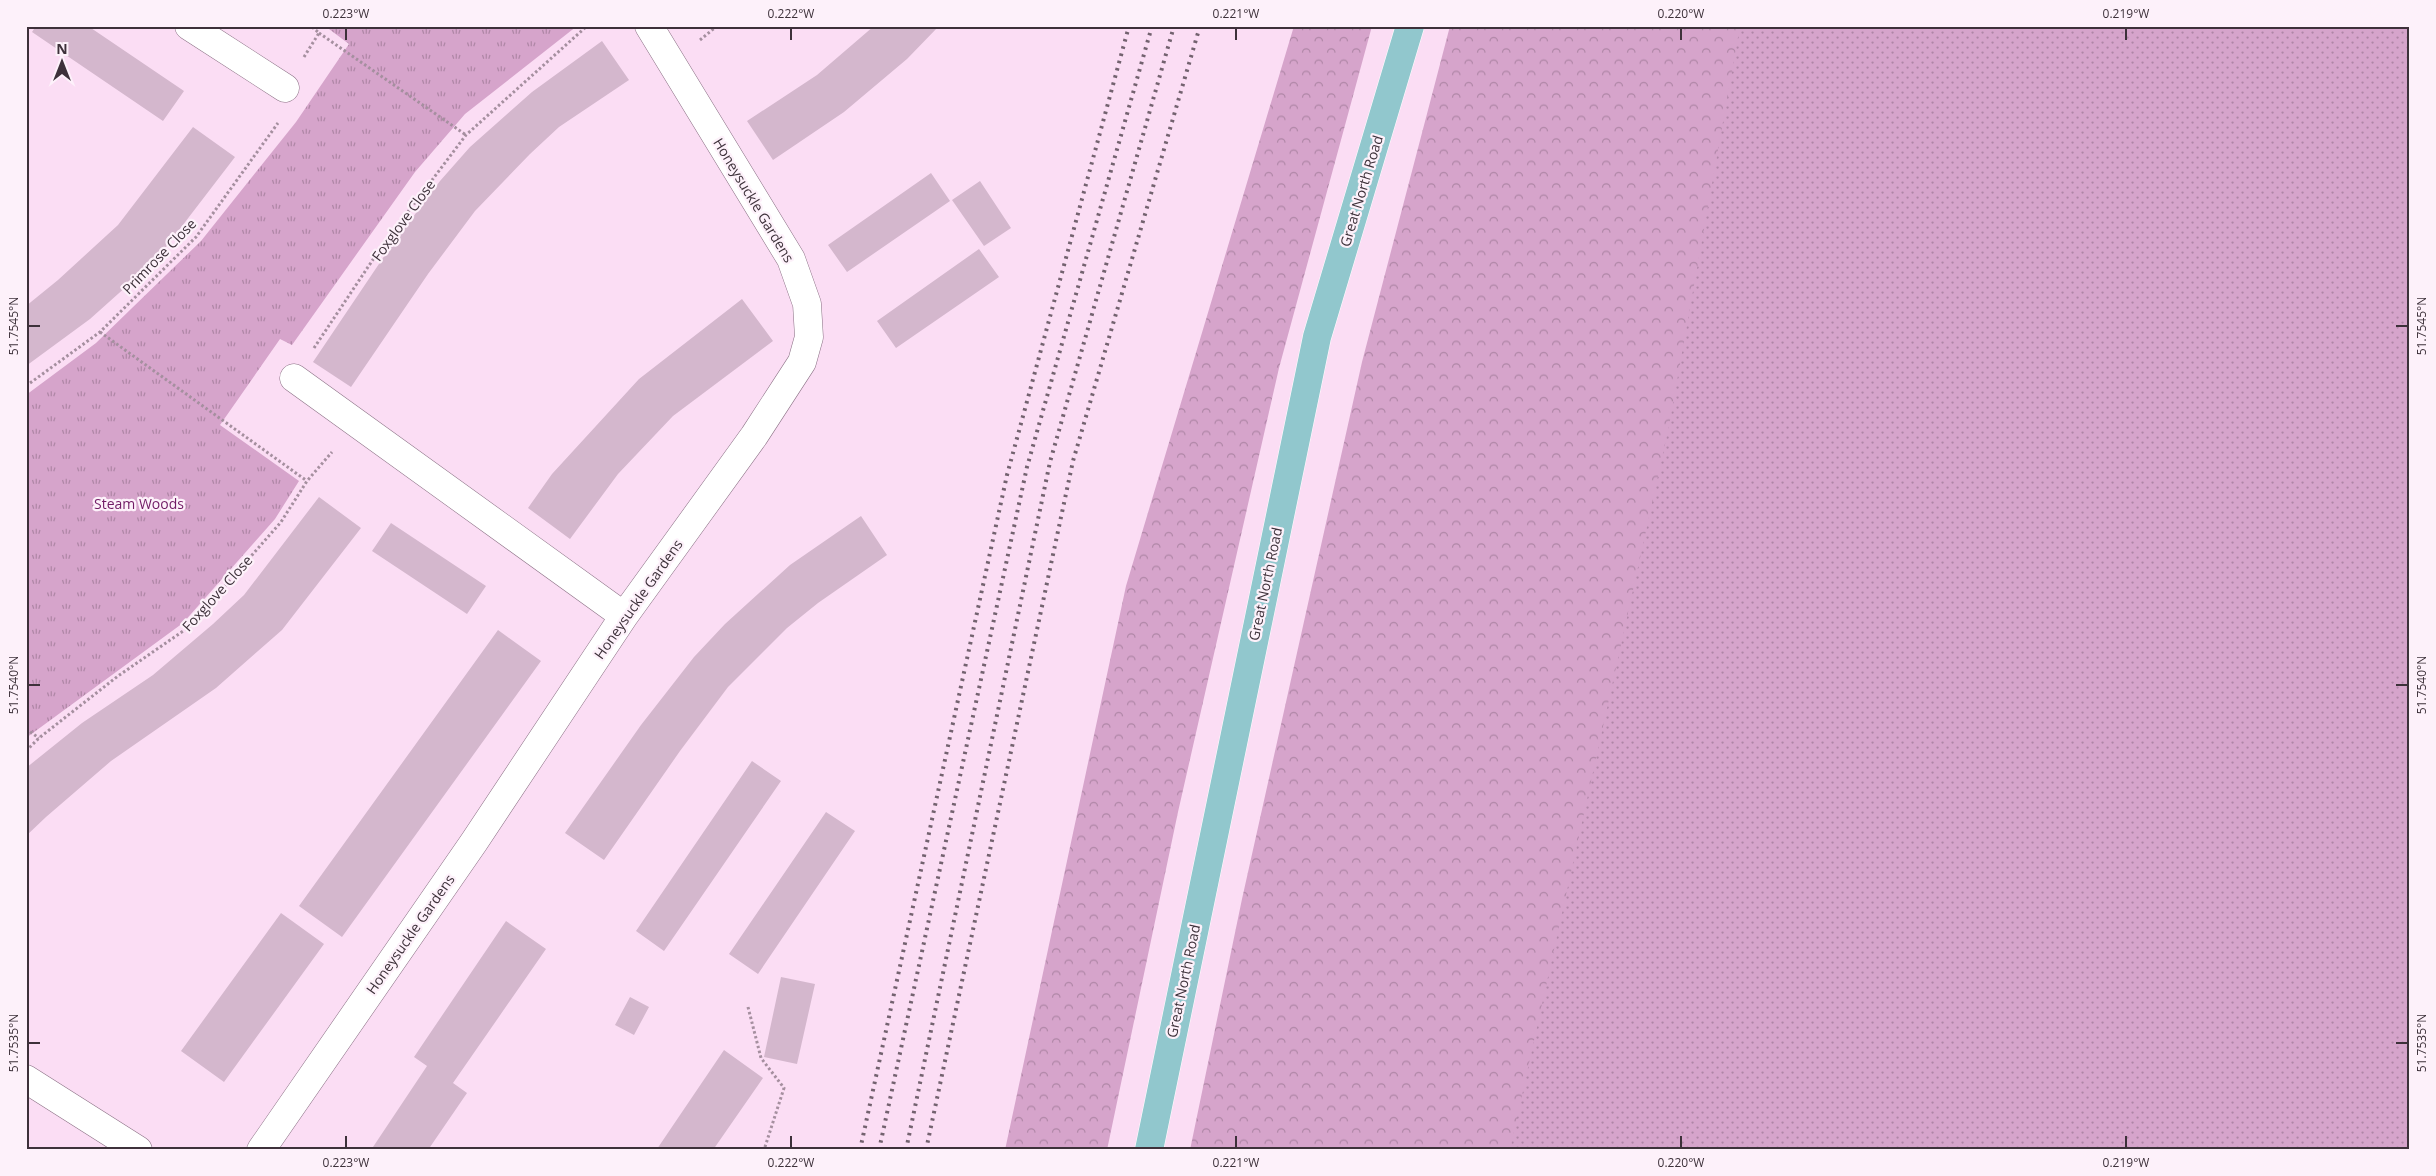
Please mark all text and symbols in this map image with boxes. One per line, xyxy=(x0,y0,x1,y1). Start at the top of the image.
text: 0.223°W xyxy=(323,5,369,22)
text: 0.222°W xyxy=(768,5,814,22)
text: 0.221°W xyxy=(1213,5,1259,22)
text: 0.220°W xyxy=(1658,5,1704,22)
text: 0.219°W xyxy=(2103,5,2149,22)
north arrow xyxy=(38,38,88,88)
text: N xyxy=(56,39,68,58)
street label: Great North Road xyxy=(1335,133,1387,249)
street label: Honeysuckle Gardens xyxy=(709,134,799,266)
street label: Foxglove Close xyxy=(367,175,439,265)
street label: Primrose Close xyxy=(118,214,200,298)
text: 51.7545°N xyxy=(5,297,22,355)
text: 51.7545°N xyxy=(2413,297,2430,355)
park label: Steam Woods xyxy=(94,494,184,513)
street label: Great North Road xyxy=(1244,526,1286,642)
street label: Honeysuckle Gardens xyxy=(590,535,687,663)
street label: Foxglove Close xyxy=(178,551,256,635)
text: 51.7540°N xyxy=(5,656,22,714)
text: 51.7540°N xyxy=(2413,656,2430,714)
street label: Honeysuckle Gardens xyxy=(362,870,459,998)
street label: Great North Road xyxy=(1162,923,1204,1039)
text: 51.7535°N xyxy=(5,1014,22,1072)
text: 51.7535°N xyxy=(2413,1014,2430,1072)
text: 0.223°W xyxy=(323,1154,369,1171)
text: 0.222°W xyxy=(768,1154,814,1171)
text: 0.221°W xyxy=(1213,1154,1259,1171)
text: 0.220°W xyxy=(1658,1154,1704,1171)
text: 0.219°W xyxy=(2103,1154,2149,1171)

